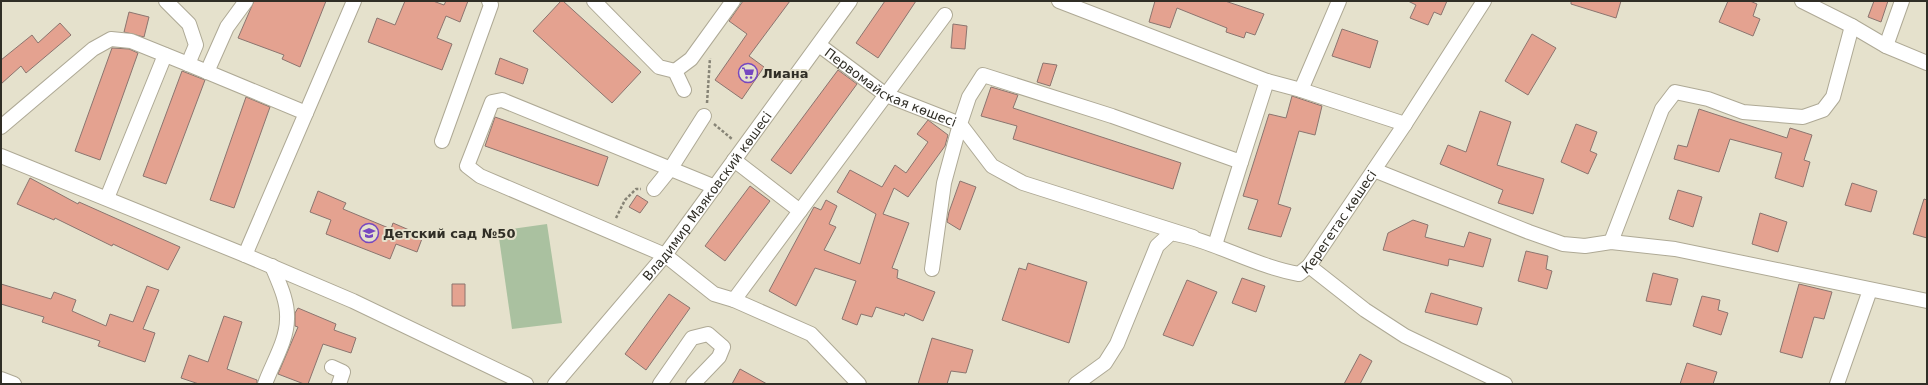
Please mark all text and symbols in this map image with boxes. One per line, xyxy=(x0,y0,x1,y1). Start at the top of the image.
street label: Первомайская көшесі xyxy=(822,45,958,130)
supermarket icon: Лиана xyxy=(737,62,759,84)
place label: Лиана xyxy=(762,66,808,81)
street label: Владимир Маяковский көшесі xyxy=(640,109,775,284)
street label: Керегетас көшесі xyxy=(1299,167,1380,277)
school or university icon: Детский сад №50 xyxy=(358,222,380,244)
place label: Детский сад №50 xyxy=(383,226,515,241)

